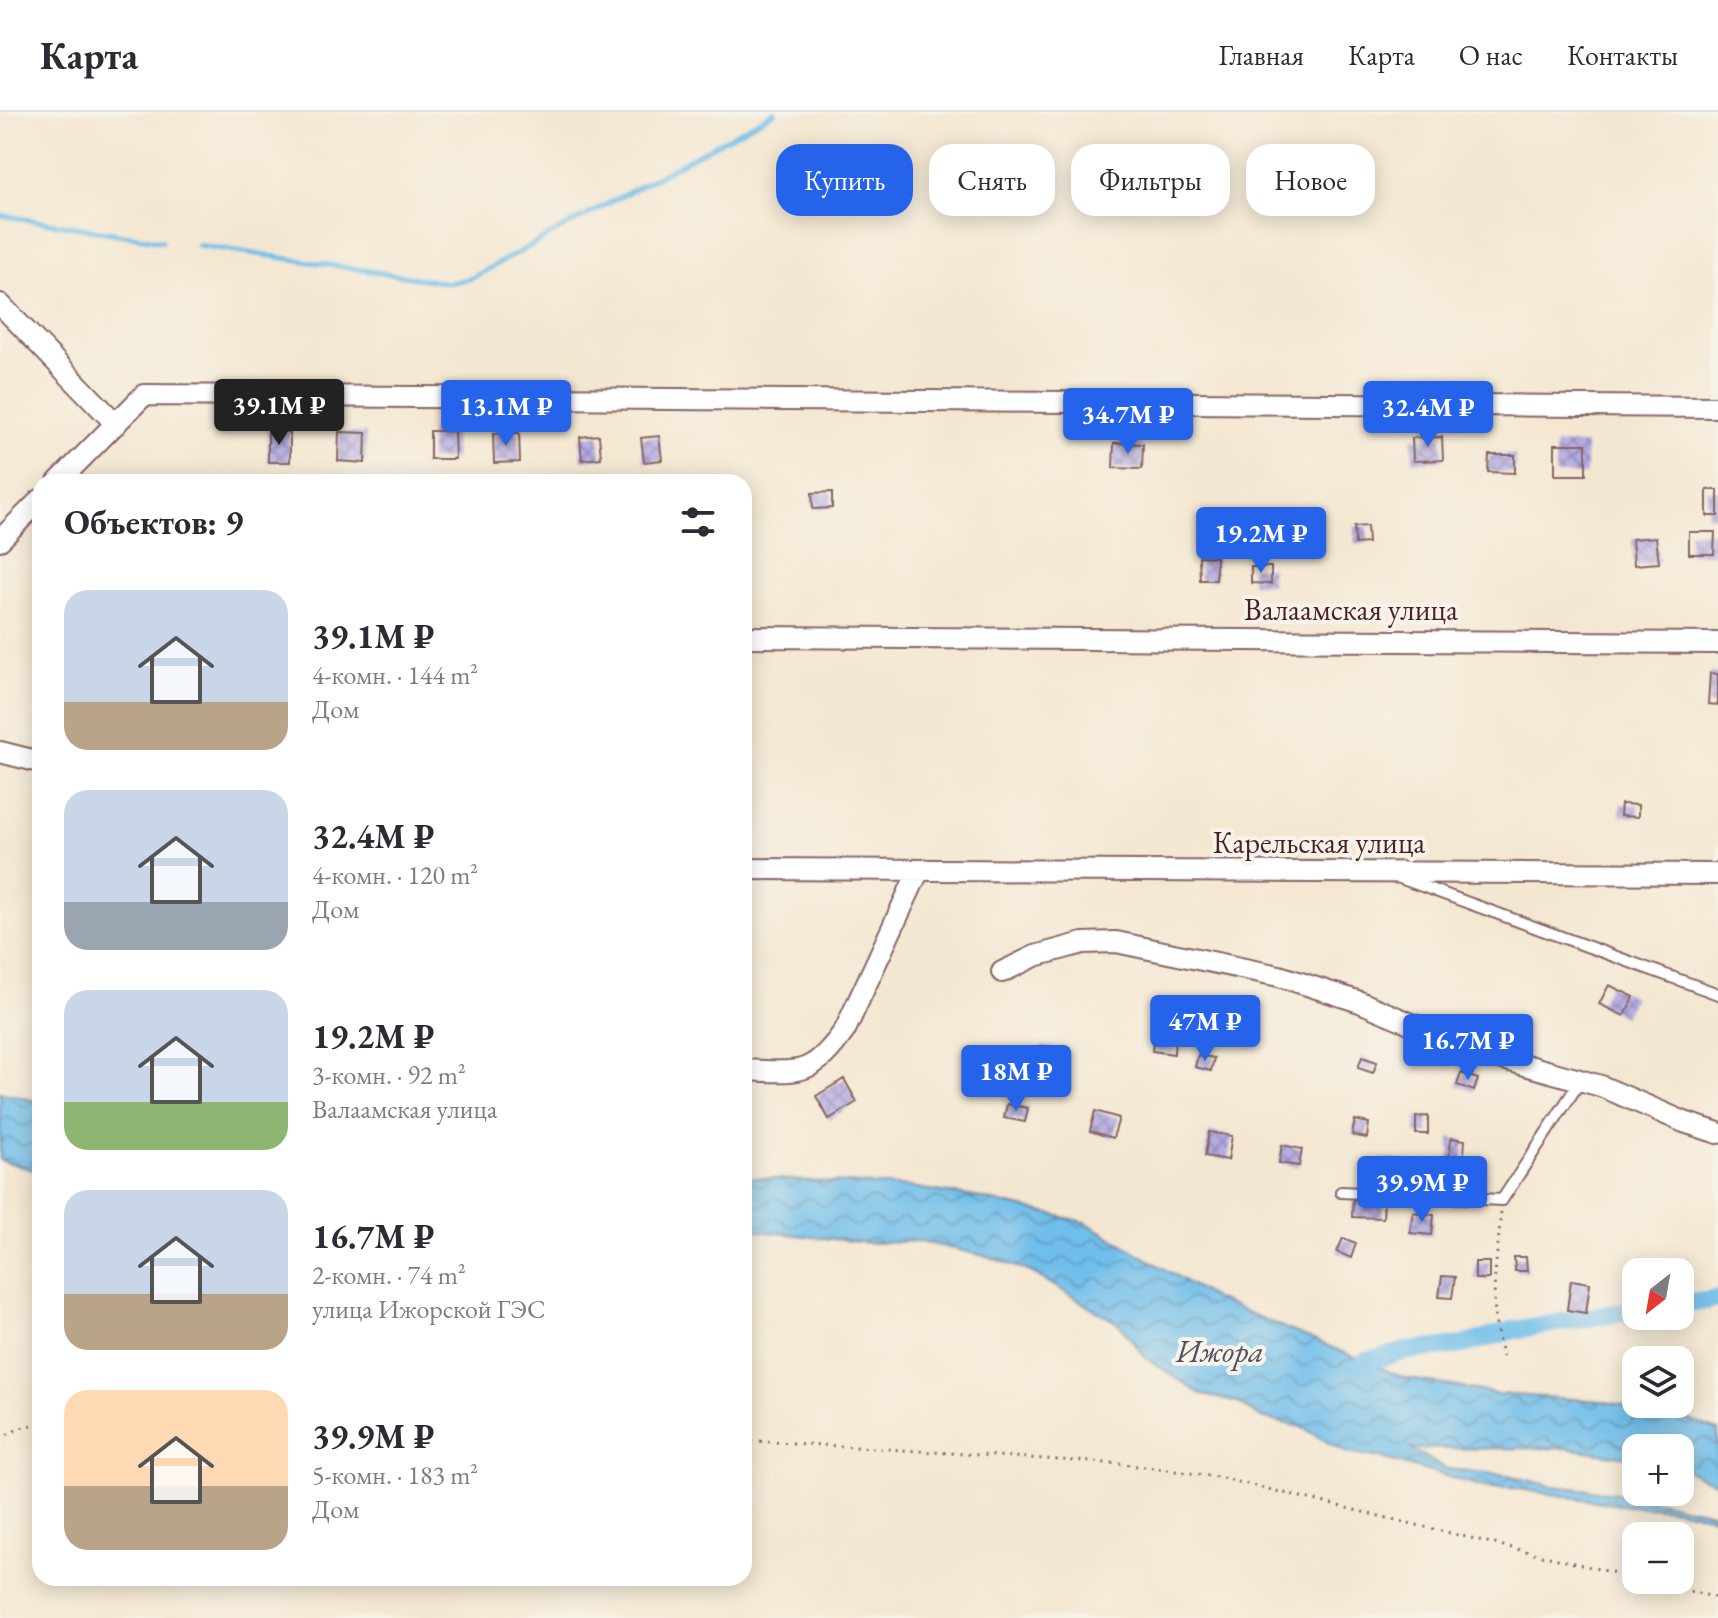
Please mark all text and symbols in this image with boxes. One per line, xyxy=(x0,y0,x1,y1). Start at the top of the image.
text: Карта xyxy=(40,31,138,80)
text: Главная xyxy=(1219,37,1304,73)
text: Карта xyxy=(1348,37,1415,73)
text: О нас xyxy=(1459,37,1523,73)
text: Контакты xyxy=(1567,37,1678,73)
chip: Купить xyxy=(776,144,913,216)
chip: Снять xyxy=(929,144,1055,216)
chip: Фильтры xyxy=(1071,144,1230,216)
chip: Новое xyxy=(1246,144,1375,216)
pin: 39.1M ₽ xyxy=(205,379,353,447)
pin: 13.1M ₽ xyxy=(432,380,580,448)
pin: 32.4M ₽ xyxy=(1354,381,1502,449)
text: 39.1M ₽ xyxy=(232,388,326,422)
pin: 34.7M ₽ xyxy=(1054,388,1202,456)
text: 13.1M ₽ xyxy=(459,389,553,423)
text: 32.4M ₽ xyxy=(1381,390,1475,424)
text: 34.7M ₽ xyxy=(1081,397,1175,431)
text: Объектов: 9 xyxy=(64,500,243,544)
icon: filters xyxy=(676,500,720,544)
pin: 19.2M ₽ xyxy=(1187,507,1335,575)
text: 19.2M ₽ xyxy=(1214,516,1308,550)
street label: Валаамская улица xyxy=(1244,590,1458,629)
text: 39.1M ₽ xyxy=(312,614,435,658)
icon: home xyxy=(128,622,224,718)
text: 4-комн. · 144 m² xyxy=(312,658,478,692)
text: Дом xyxy=(312,692,359,726)
text: 32.4M ₽ xyxy=(312,814,435,858)
icon: home xyxy=(128,822,224,918)
street label: Карельская улица xyxy=(1213,823,1425,862)
text: 4-комн. · 120 m² xyxy=(312,858,478,892)
text: Дом xyxy=(312,892,359,926)
pin: 47M ₽ xyxy=(1149,995,1261,1063)
text: 47M ₽ xyxy=(1168,1004,1242,1038)
text: 19.2M ₽ xyxy=(312,1014,435,1058)
pin: 16.7M ₽ xyxy=(1394,1014,1542,1082)
icon: home xyxy=(128,1022,224,1118)
text: 16.7M ₽ xyxy=(1421,1023,1515,1057)
pin: 18M ₽ xyxy=(960,1045,1072,1113)
text: 18M ₽ xyxy=(979,1054,1053,1088)
text: 3-комн. · 92 m² xyxy=(312,1058,466,1092)
text: Валаамская улица xyxy=(312,1092,497,1126)
pin: 39.9M ₽ xyxy=(1348,1156,1496,1224)
text: 39.9M ₽ xyxy=(1375,1165,1469,1199)
text: 16.7M ₽ xyxy=(312,1214,435,1258)
icon: home xyxy=(128,1222,224,1318)
text: 2-комн. · 74 m² xyxy=(312,1258,466,1292)
north arrow xyxy=(1622,1258,1694,1330)
map controls xyxy=(1622,1258,1694,1594)
text: улица Ижорской ГЭС xyxy=(312,1292,546,1326)
water label: Ижора xyxy=(1175,1330,1264,1372)
button: layers xyxy=(1622,1346,1694,1418)
text: 39.9M ₽ xyxy=(312,1414,435,1458)
icon: home xyxy=(128,1422,224,1518)
button: + xyxy=(1622,1434,1694,1506)
text: 5-комн. · 183 m² xyxy=(312,1458,478,1492)
text: Дом xyxy=(312,1492,359,1526)
button: − xyxy=(1622,1522,1694,1594)

